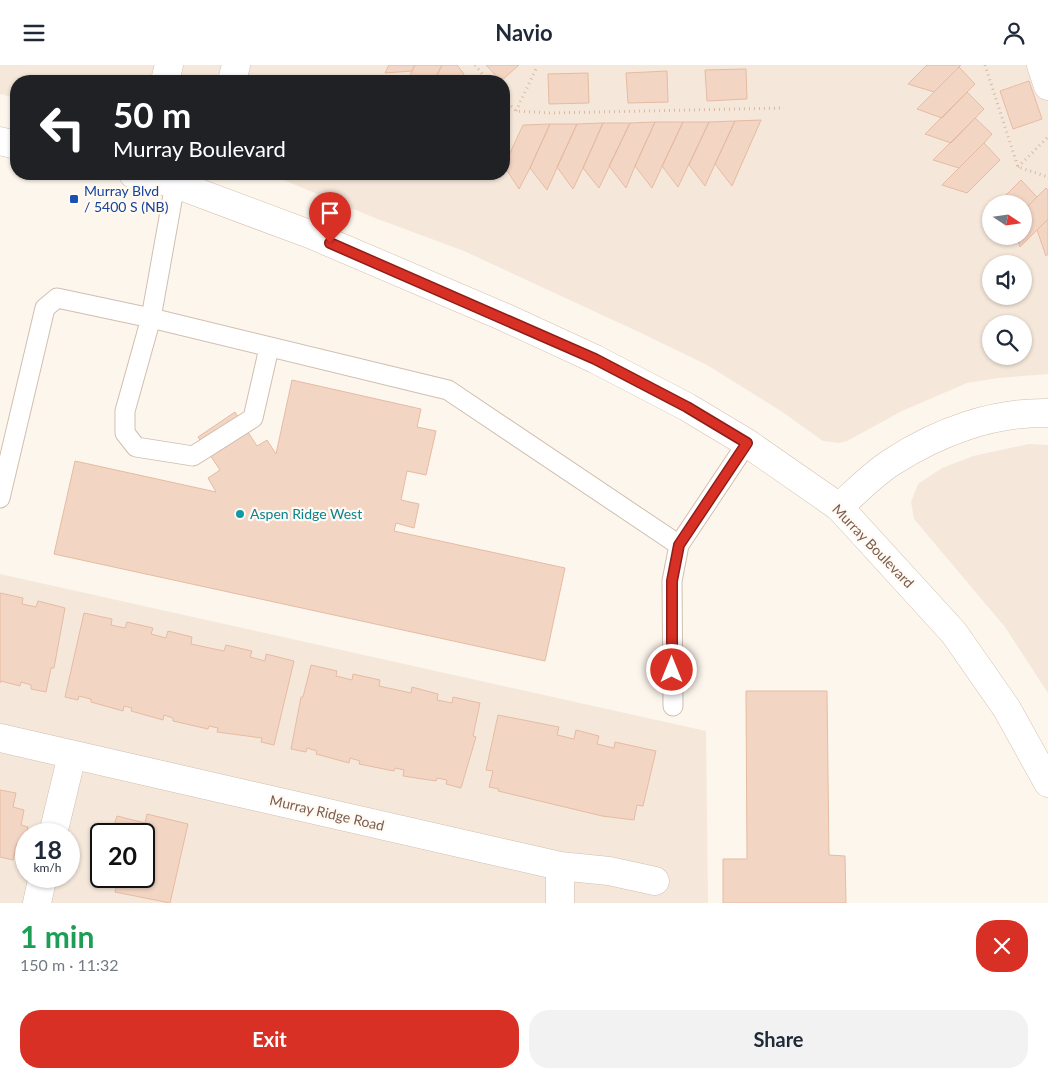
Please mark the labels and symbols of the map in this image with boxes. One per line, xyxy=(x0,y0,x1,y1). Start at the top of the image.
place label: Murray Blvd / 5400 S (NB) xyxy=(84,182,169,215)
pin xyxy=(309,192,351,243)
marker: Murray Blvd / 5400 S (NB) xyxy=(68,193,80,205)
north arrow xyxy=(982,195,1032,245)
street label: Murray Boulevard xyxy=(829,500,918,591)
place label: Aspen Ridge West xyxy=(250,505,362,522)
marker: Aspen Ridge West xyxy=(234,508,246,520)
position arrow xyxy=(645,643,697,695)
street label: Murray Ridge Road xyxy=(268,791,386,834)
speed limit sign: 20 xyxy=(90,823,155,888)

